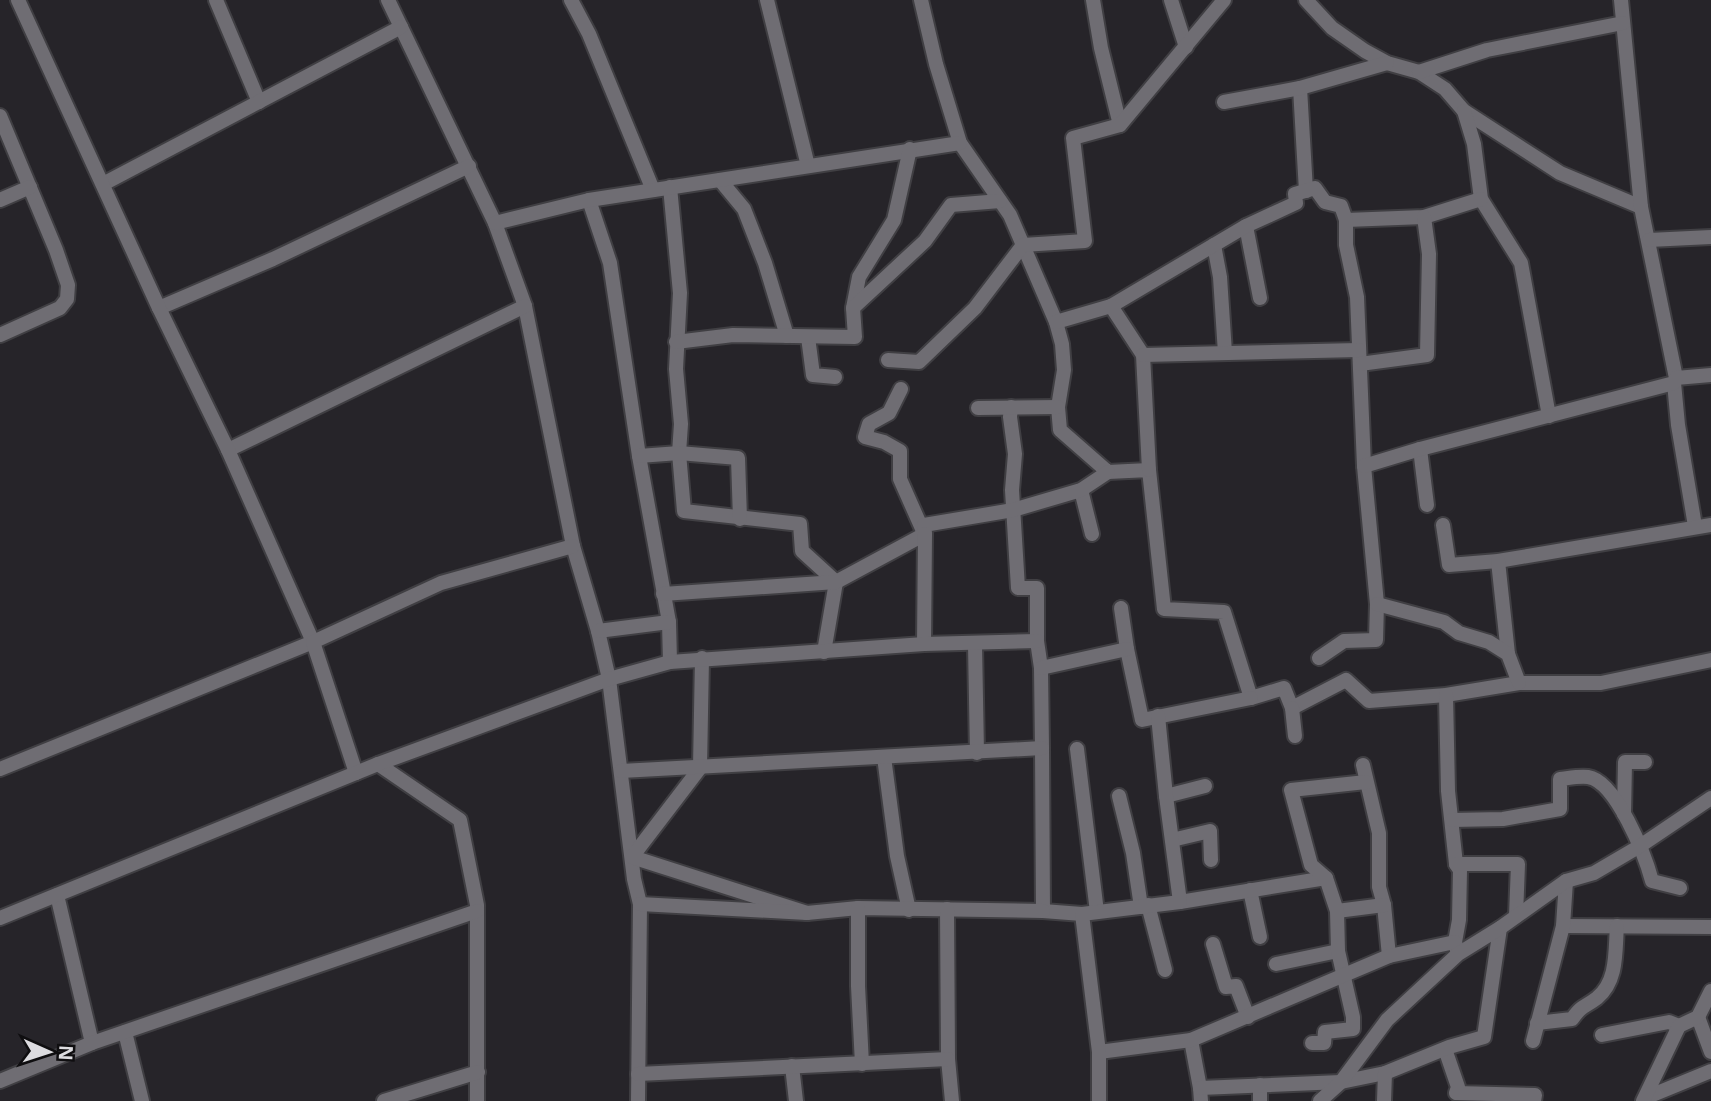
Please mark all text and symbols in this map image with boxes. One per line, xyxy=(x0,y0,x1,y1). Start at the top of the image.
north arrow xyxy=(14,1017,84,1087)
text: N xyxy=(53,1044,79,1061)

